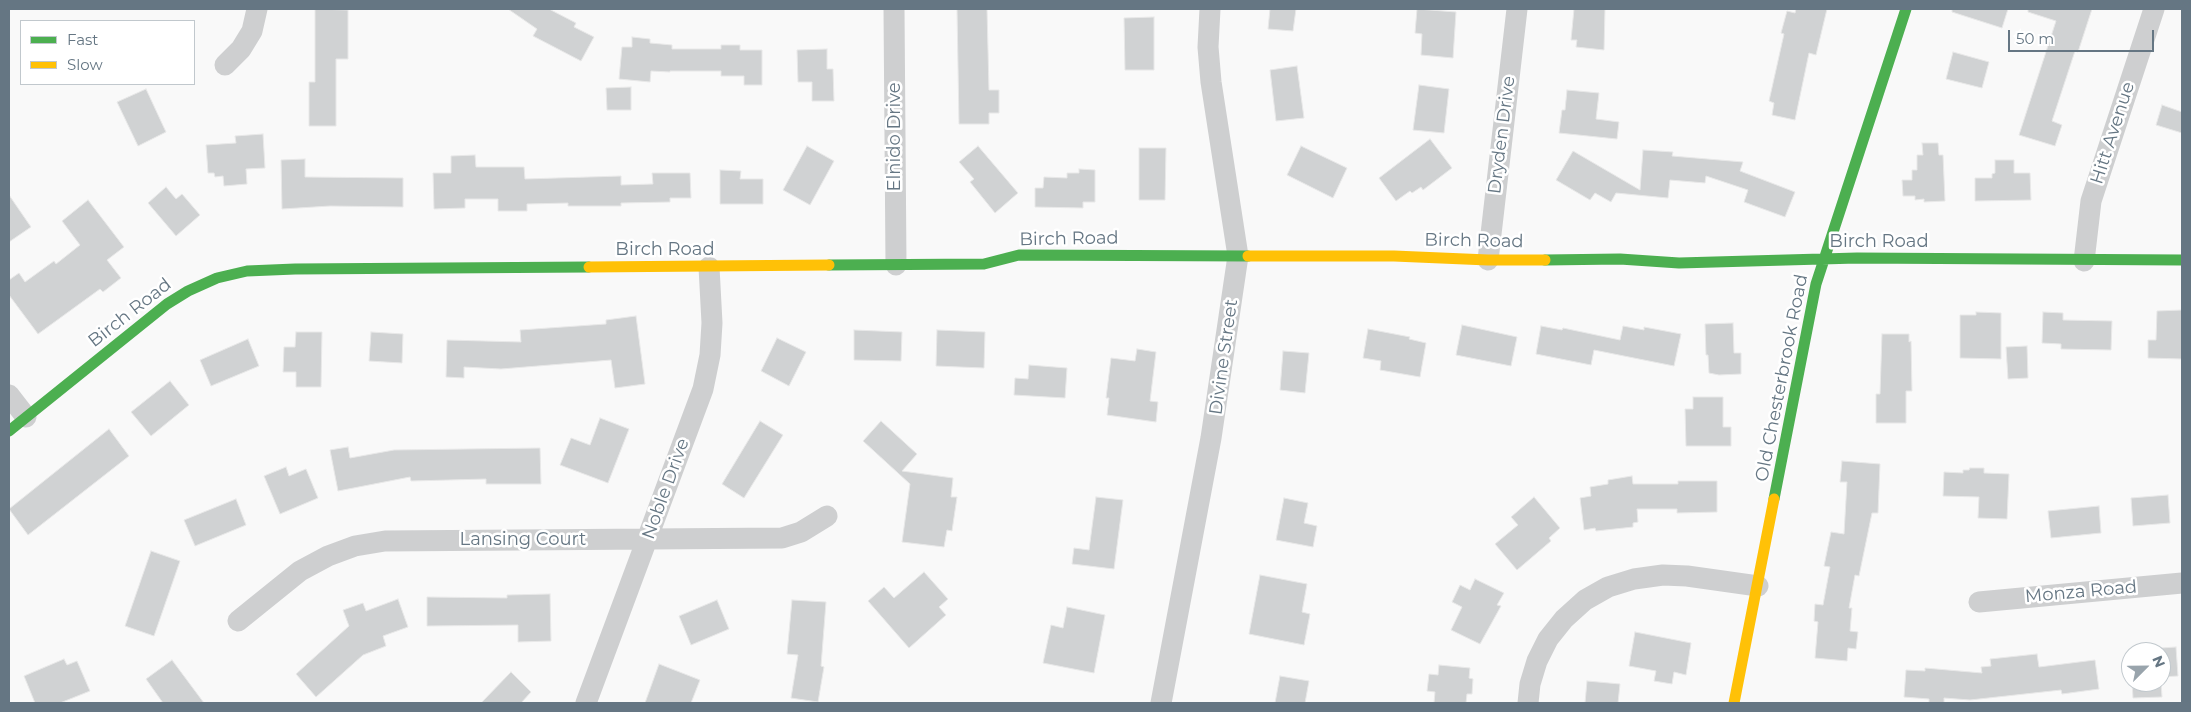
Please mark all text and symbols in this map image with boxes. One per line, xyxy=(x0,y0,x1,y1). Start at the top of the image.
legend xyxy=(20,20,195,85)
scale bar xyxy=(2011,20,2157,52)
text: 50 m xyxy=(2016,29,2054,48)
text: Fast xyxy=(67,30,98,49)
text: Slow xyxy=(67,55,103,74)
street label: Dryden Drive xyxy=(1484,75,1520,195)
street label: Hitt Avenue xyxy=(2086,79,2140,187)
street label: Elnido Drive xyxy=(884,82,906,192)
street label: Birch Road xyxy=(1019,227,1119,251)
street label: Birch Road xyxy=(1424,229,1524,253)
street label: Birch Road xyxy=(1829,231,1929,253)
street label: Birch Road xyxy=(615,239,715,261)
street label: Old Chesterbrook Road xyxy=(1751,273,1813,483)
street label: Birch Road xyxy=(84,274,176,352)
street label: Divine Street xyxy=(1205,298,1243,416)
street label: Noble Drive xyxy=(638,436,694,542)
street label: Lansing Court xyxy=(460,529,586,551)
street label: Monza Road xyxy=(2024,576,2138,608)
north arrow xyxy=(2121,642,2171,692)
text: N xyxy=(2148,653,2169,670)

